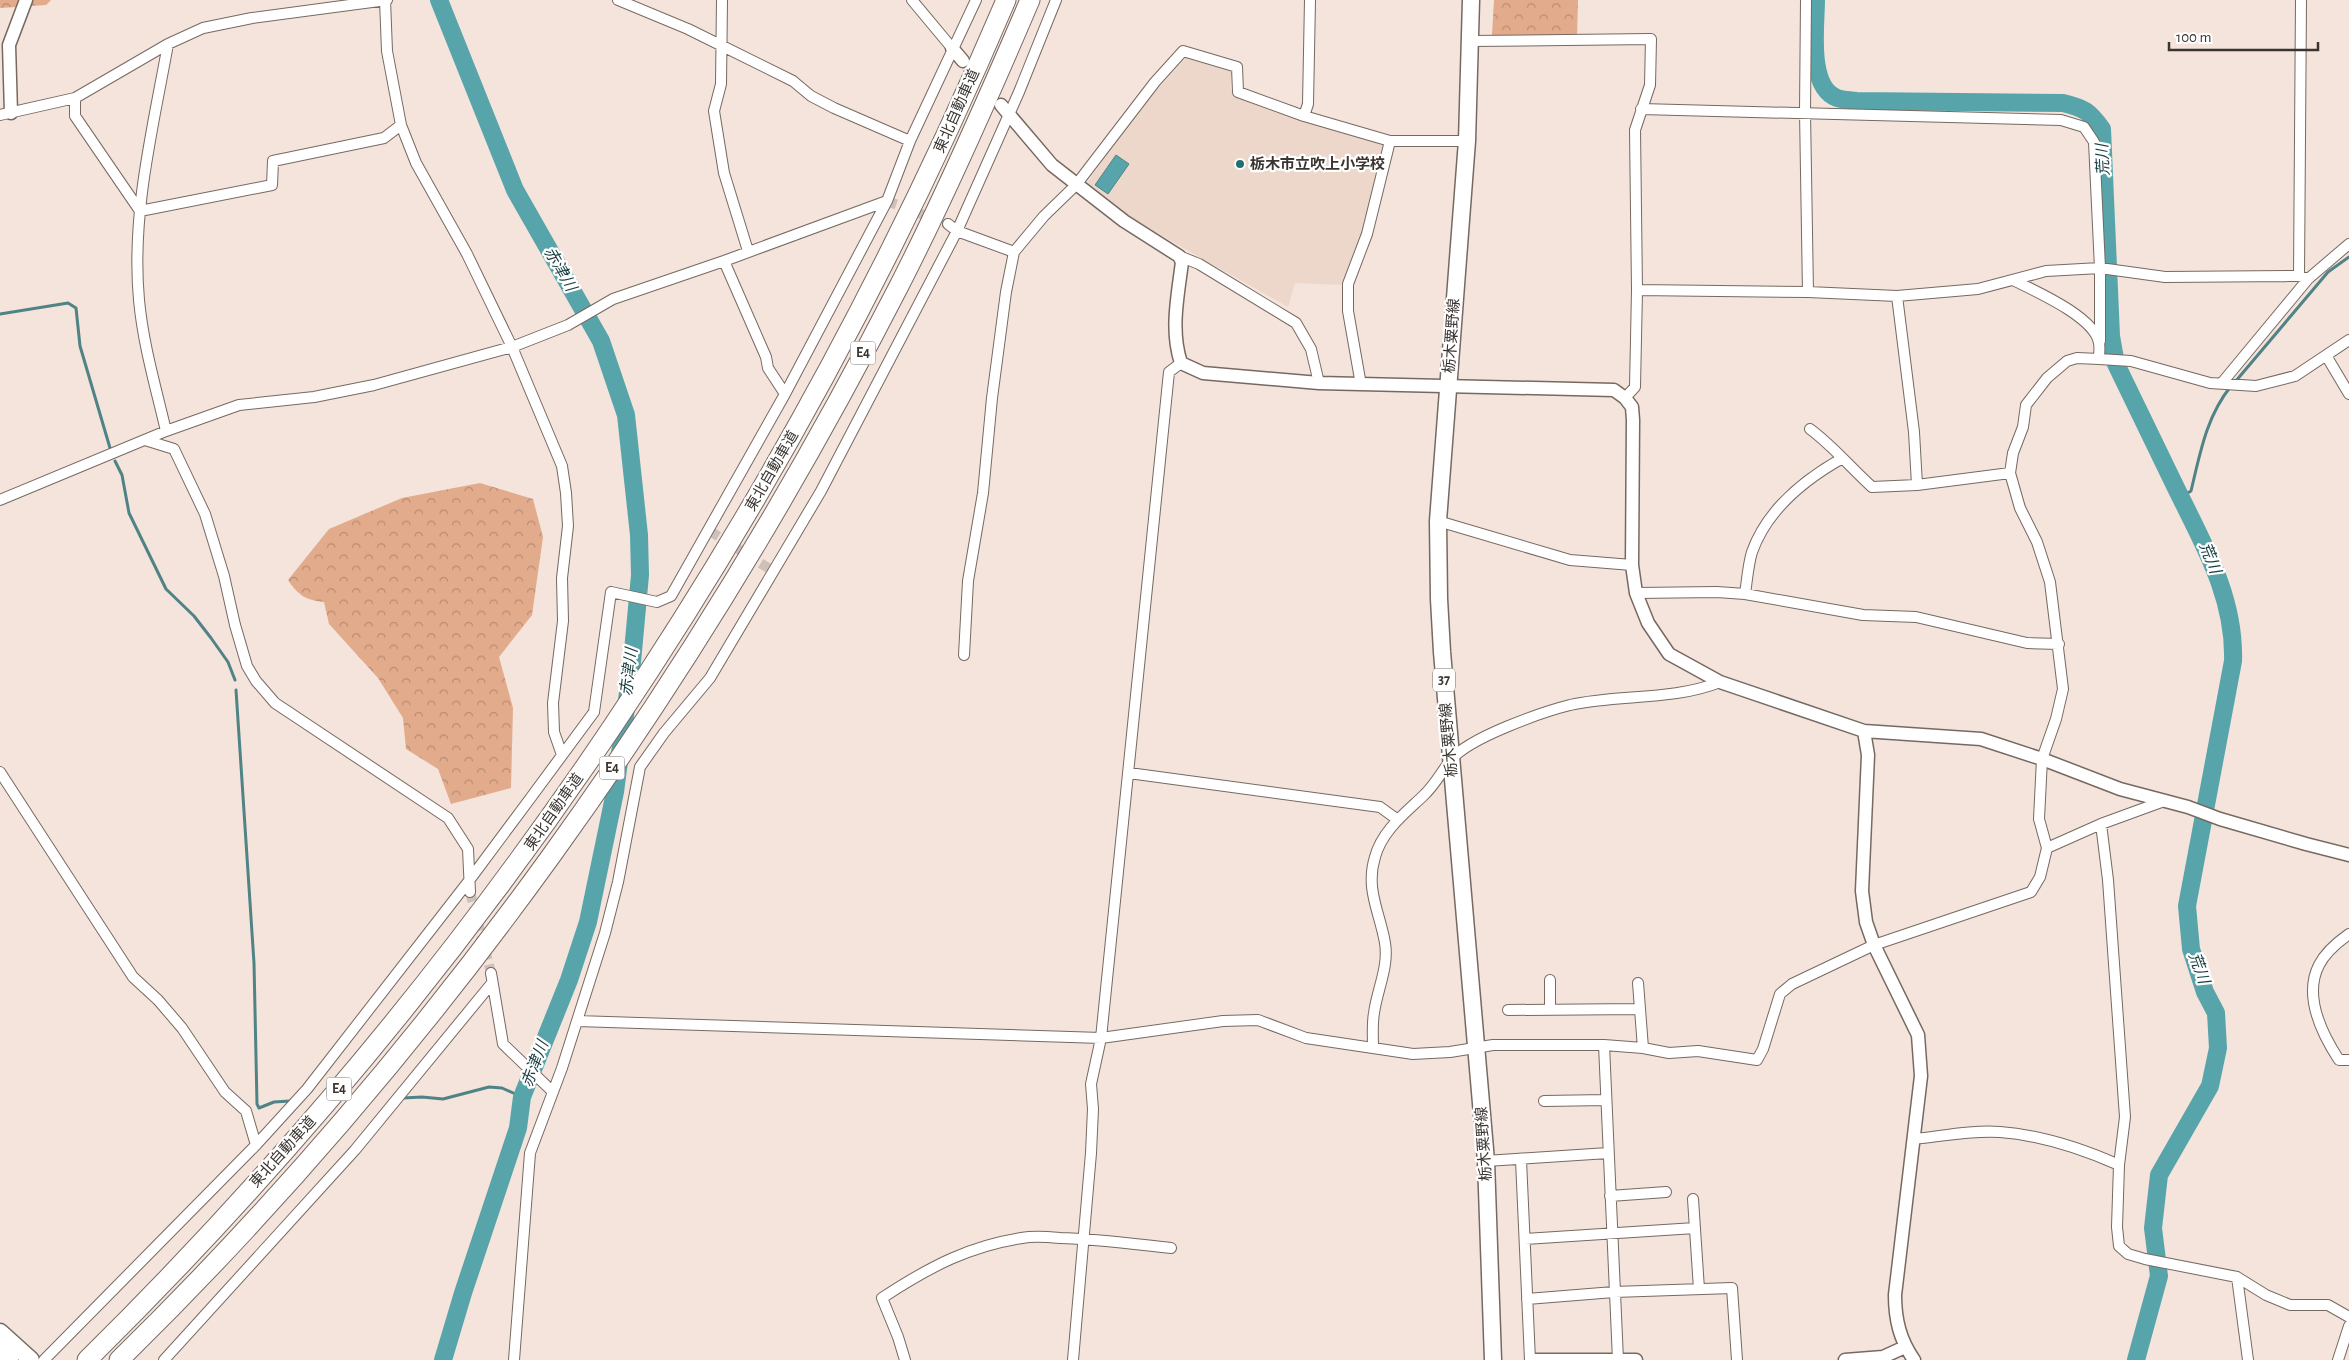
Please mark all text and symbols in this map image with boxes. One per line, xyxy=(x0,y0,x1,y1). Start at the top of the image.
scale bar xyxy=(2169,20,2318,52)
text: 100 m xyxy=(2176,30,2211,45)
street label: 東北自動車道 xyxy=(930,66,982,155)
water label: 荒川 xyxy=(2093,142,2112,176)
place label: 栃木市立吹上小学校 xyxy=(1250,156,1385,172)
marker: 栃木市立吹上小学校 xyxy=(1234,158,1246,170)
water label: 赤津川 xyxy=(541,244,581,296)
street label: 栃木粟野線 xyxy=(1441,298,1462,374)
road number: E4 xyxy=(850,342,876,364)
street label: 東北自動車道 xyxy=(741,427,801,514)
water label: 荒川 xyxy=(2197,540,2225,578)
water label: 赤津川 xyxy=(617,645,640,697)
road number: 37 xyxy=(1433,668,1455,692)
street label: 栃木粟野線 xyxy=(1437,702,1460,778)
road number: E4 xyxy=(600,756,624,780)
street label: 東北自動車道 xyxy=(520,770,586,853)
water label: 荒川 xyxy=(2186,950,2214,988)
water label: 赤津川 xyxy=(518,1037,552,1089)
road number: E4 xyxy=(326,1078,352,1100)
street label: 栃木粟野線 xyxy=(1473,1106,1494,1182)
street label: 東北自動車道 xyxy=(246,1112,319,1190)

